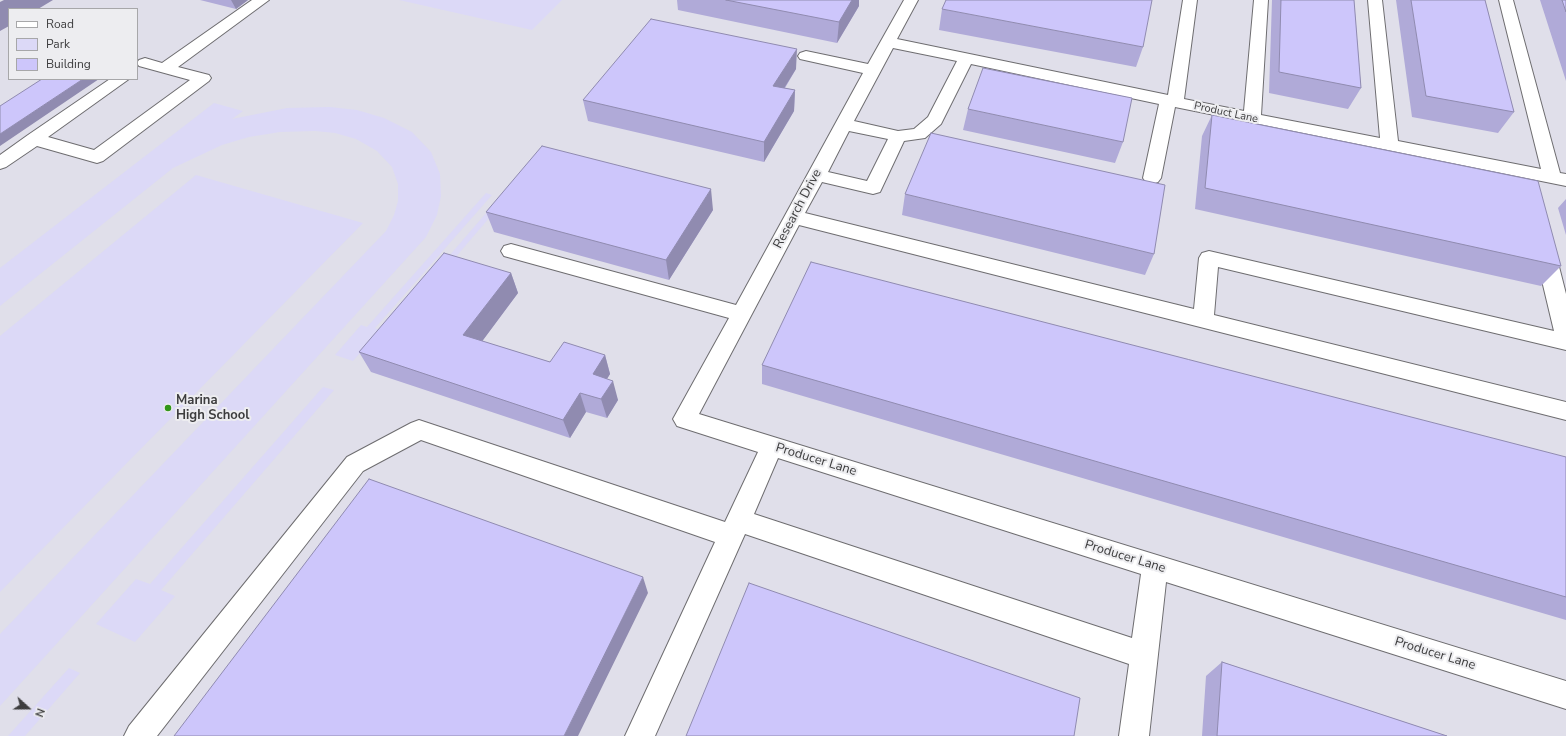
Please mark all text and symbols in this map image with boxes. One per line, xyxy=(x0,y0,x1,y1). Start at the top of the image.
legend xyxy=(8,8,138,80)
text: Road xyxy=(46,16,74,32)
text: Park xyxy=(46,36,70,52)
text: Building xyxy=(46,56,91,72)
street label: Product Lane xyxy=(1193,100,1259,126)
street label: Research Drive xyxy=(771,167,825,251)
place label: Marina High School xyxy=(176,393,249,424)
marker: Marina High School xyxy=(163,403,173,413)
street label: Producer Lane xyxy=(774,440,858,480)
street label: Producer Lane xyxy=(1083,537,1167,577)
street label: Producer Lane xyxy=(1393,634,1477,674)
north arrow xyxy=(8,688,48,728)
text: N xyxy=(31,706,48,719)

